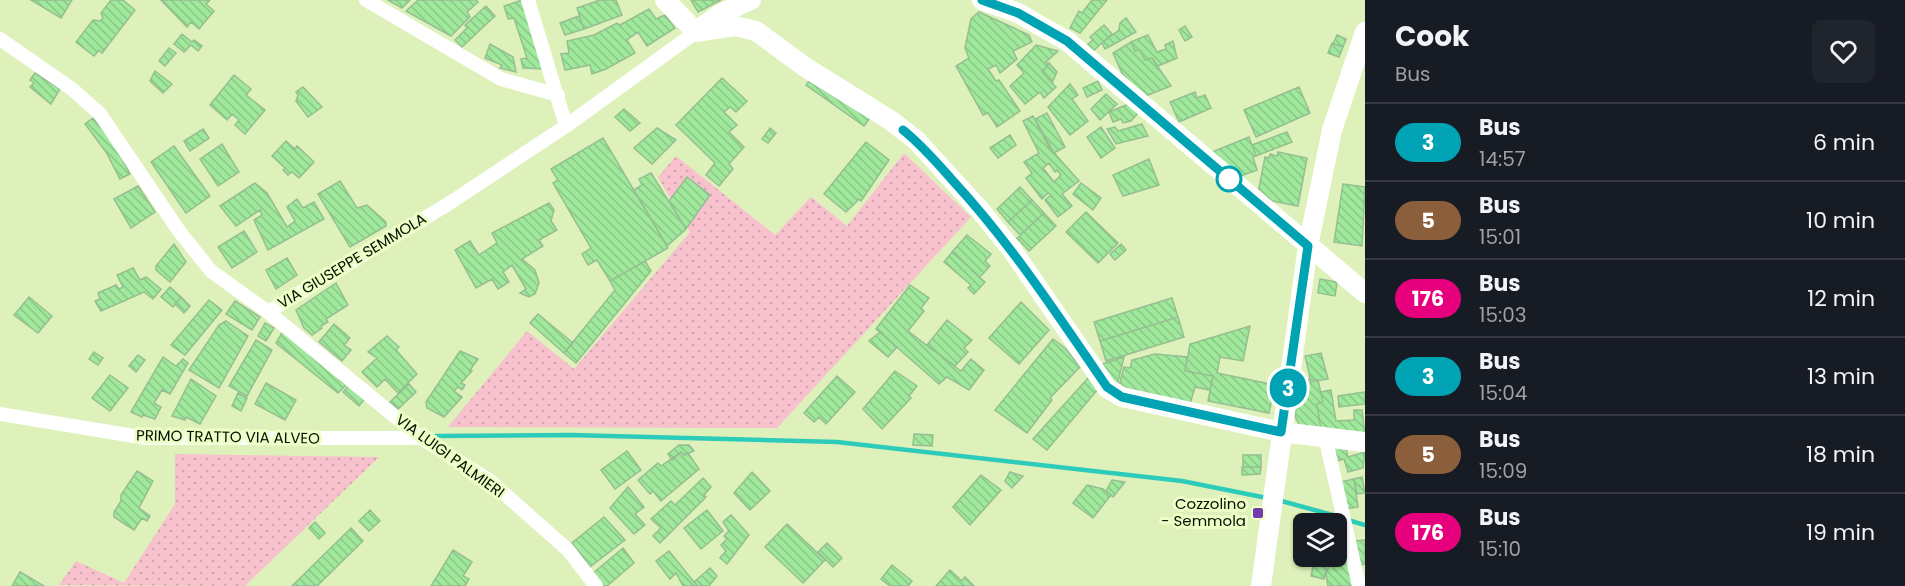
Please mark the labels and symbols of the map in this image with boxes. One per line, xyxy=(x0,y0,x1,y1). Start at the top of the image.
unlabelled marker xyxy=(1216,166,1242,192)
street label: VIA GIUSEPPE SEMMOLA xyxy=(274,208,430,313)
line badge: 3 xyxy=(1268,368,1308,408)
street label: VIA LUIGI PALMIERI xyxy=(392,409,509,502)
street label: PRIMO TRATTO VIA ALVEO xyxy=(136,424,320,449)
place label: Cozzolino - Semmola xyxy=(1161,493,1246,531)
marker: Cozzolino - Semmola xyxy=(1251,506,1265,520)

